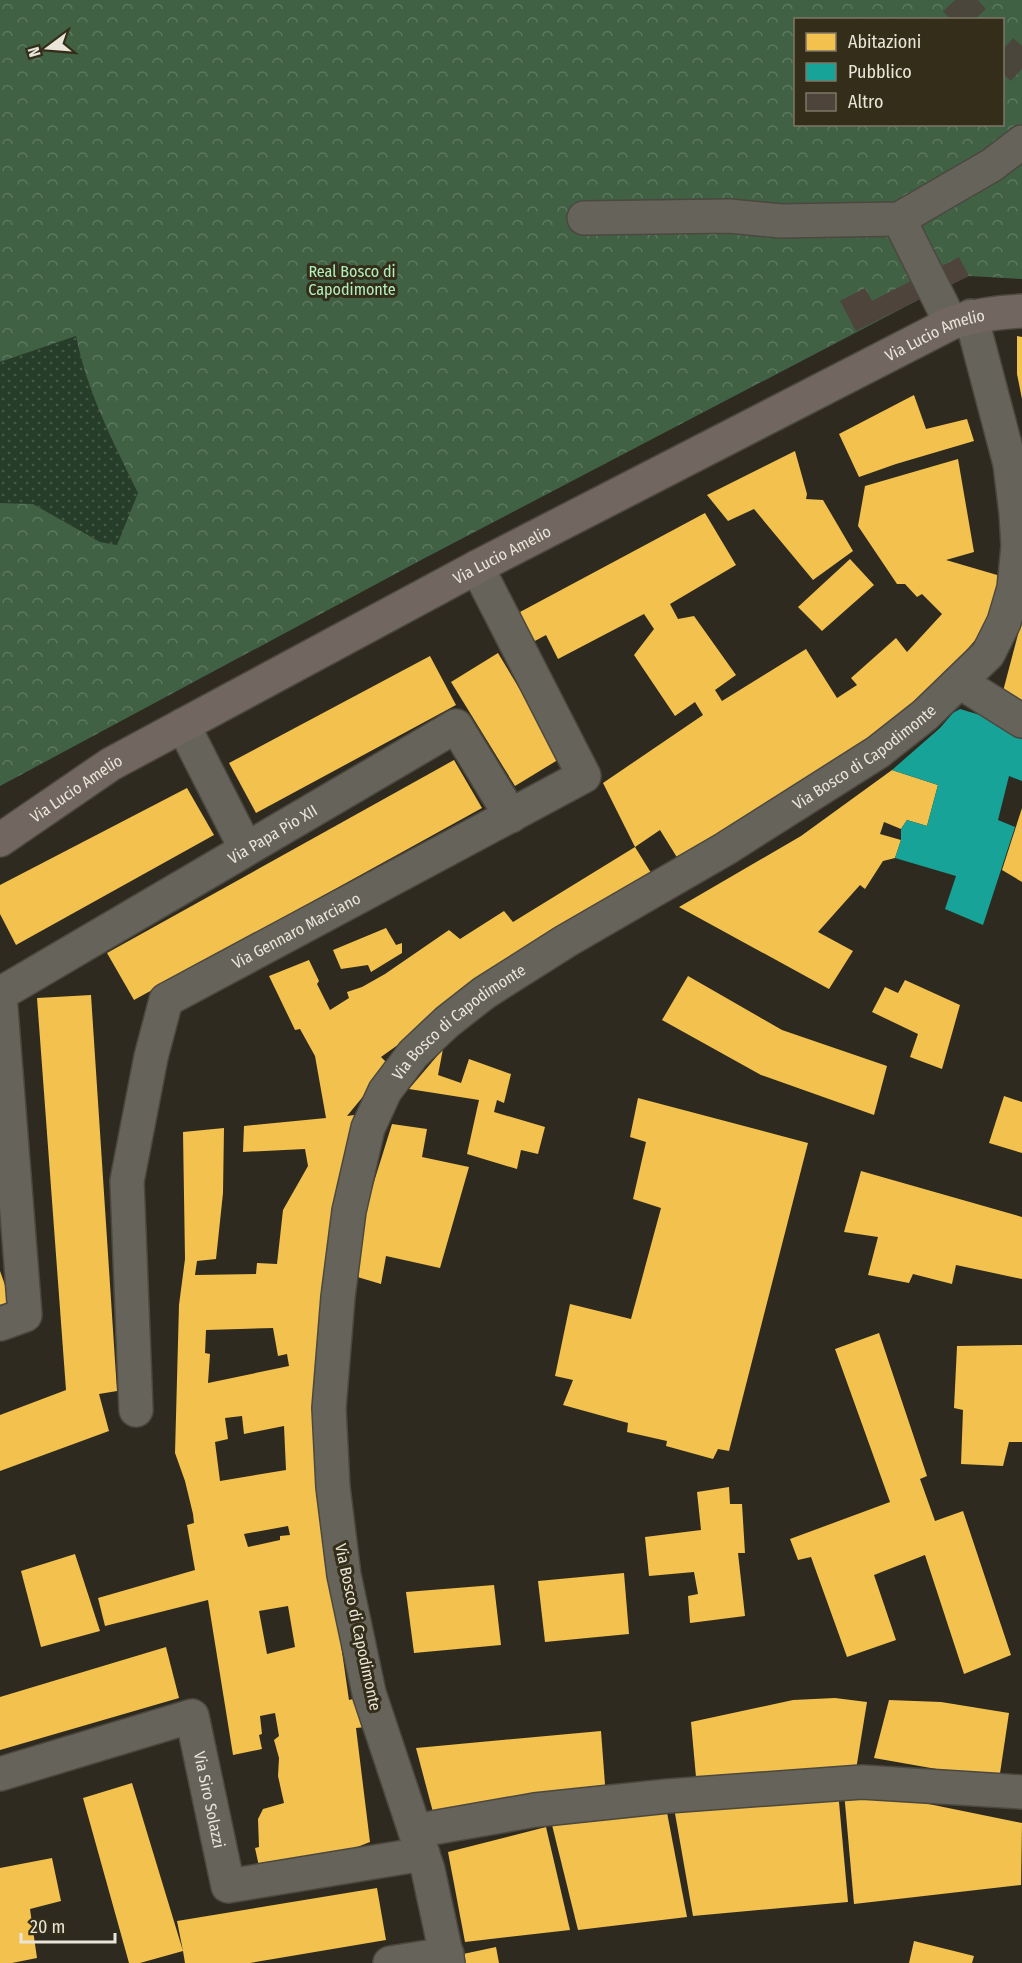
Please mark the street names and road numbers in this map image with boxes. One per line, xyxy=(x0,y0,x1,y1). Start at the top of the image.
street label: Via Lucio Amelio xyxy=(882,305,986,365)
street label: Via Lucio Amelio xyxy=(450,521,554,588)
street label: Via Bosco di Capodimonte xyxy=(789,700,940,813)
street label: Via Lucio Amelio xyxy=(26,750,125,826)
street label: Via Papa Pio XII xyxy=(225,800,320,867)
street label: Via Gennaro Marciano xyxy=(229,888,364,972)
street label: Via Bosco di Capodimonte xyxy=(388,960,529,1083)
street label: Via Bosco di Capodimonte xyxy=(331,1542,385,1712)
street label: Via Siro Solazzi xyxy=(190,1750,229,1850)

